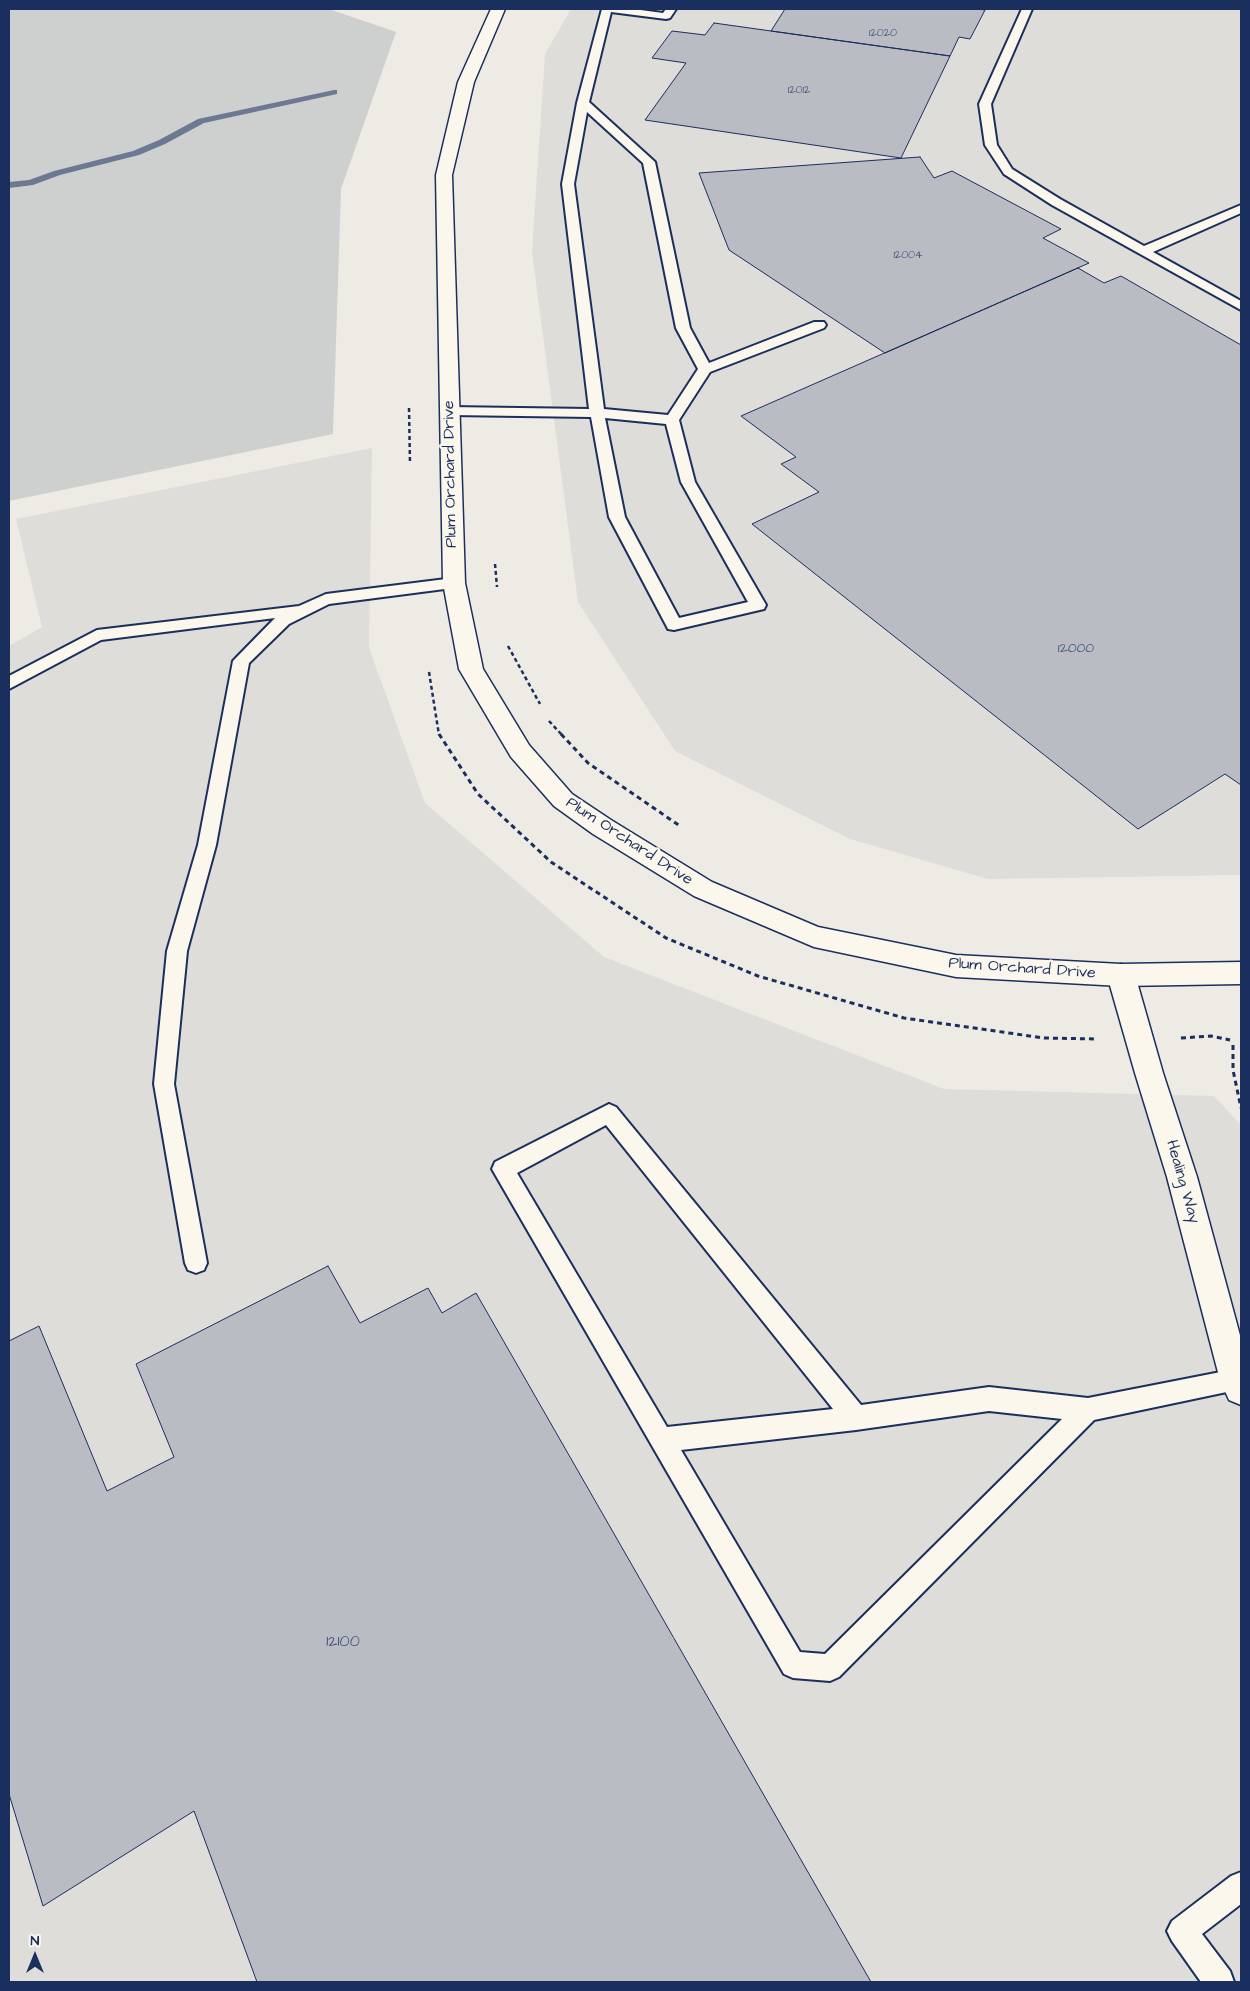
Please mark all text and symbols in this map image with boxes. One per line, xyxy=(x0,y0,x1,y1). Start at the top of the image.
house number: 12020 xyxy=(869,27,897,41)
house number: 12012 xyxy=(788,84,810,98)
house number: 12004 xyxy=(893,249,923,263)
street label: Plum Orchard Drive xyxy=(440,400,462,548)
house number: 12000 xyxy=(1058,641,1094,657)
street label: Plum Orchard Drive xyxy=(562,794,696,890)
street label: Plum Orchard Drive xyxy=(948,954,1096,984)
street label: Healing Way xyxy=(1161,1138,1203,1226)
house number: 12100 xyxy=(326,1633,360,1653)
north arrow xyxy=(10,1931,60,1981)
text: N xyxy=(31,1931,39,1951)

